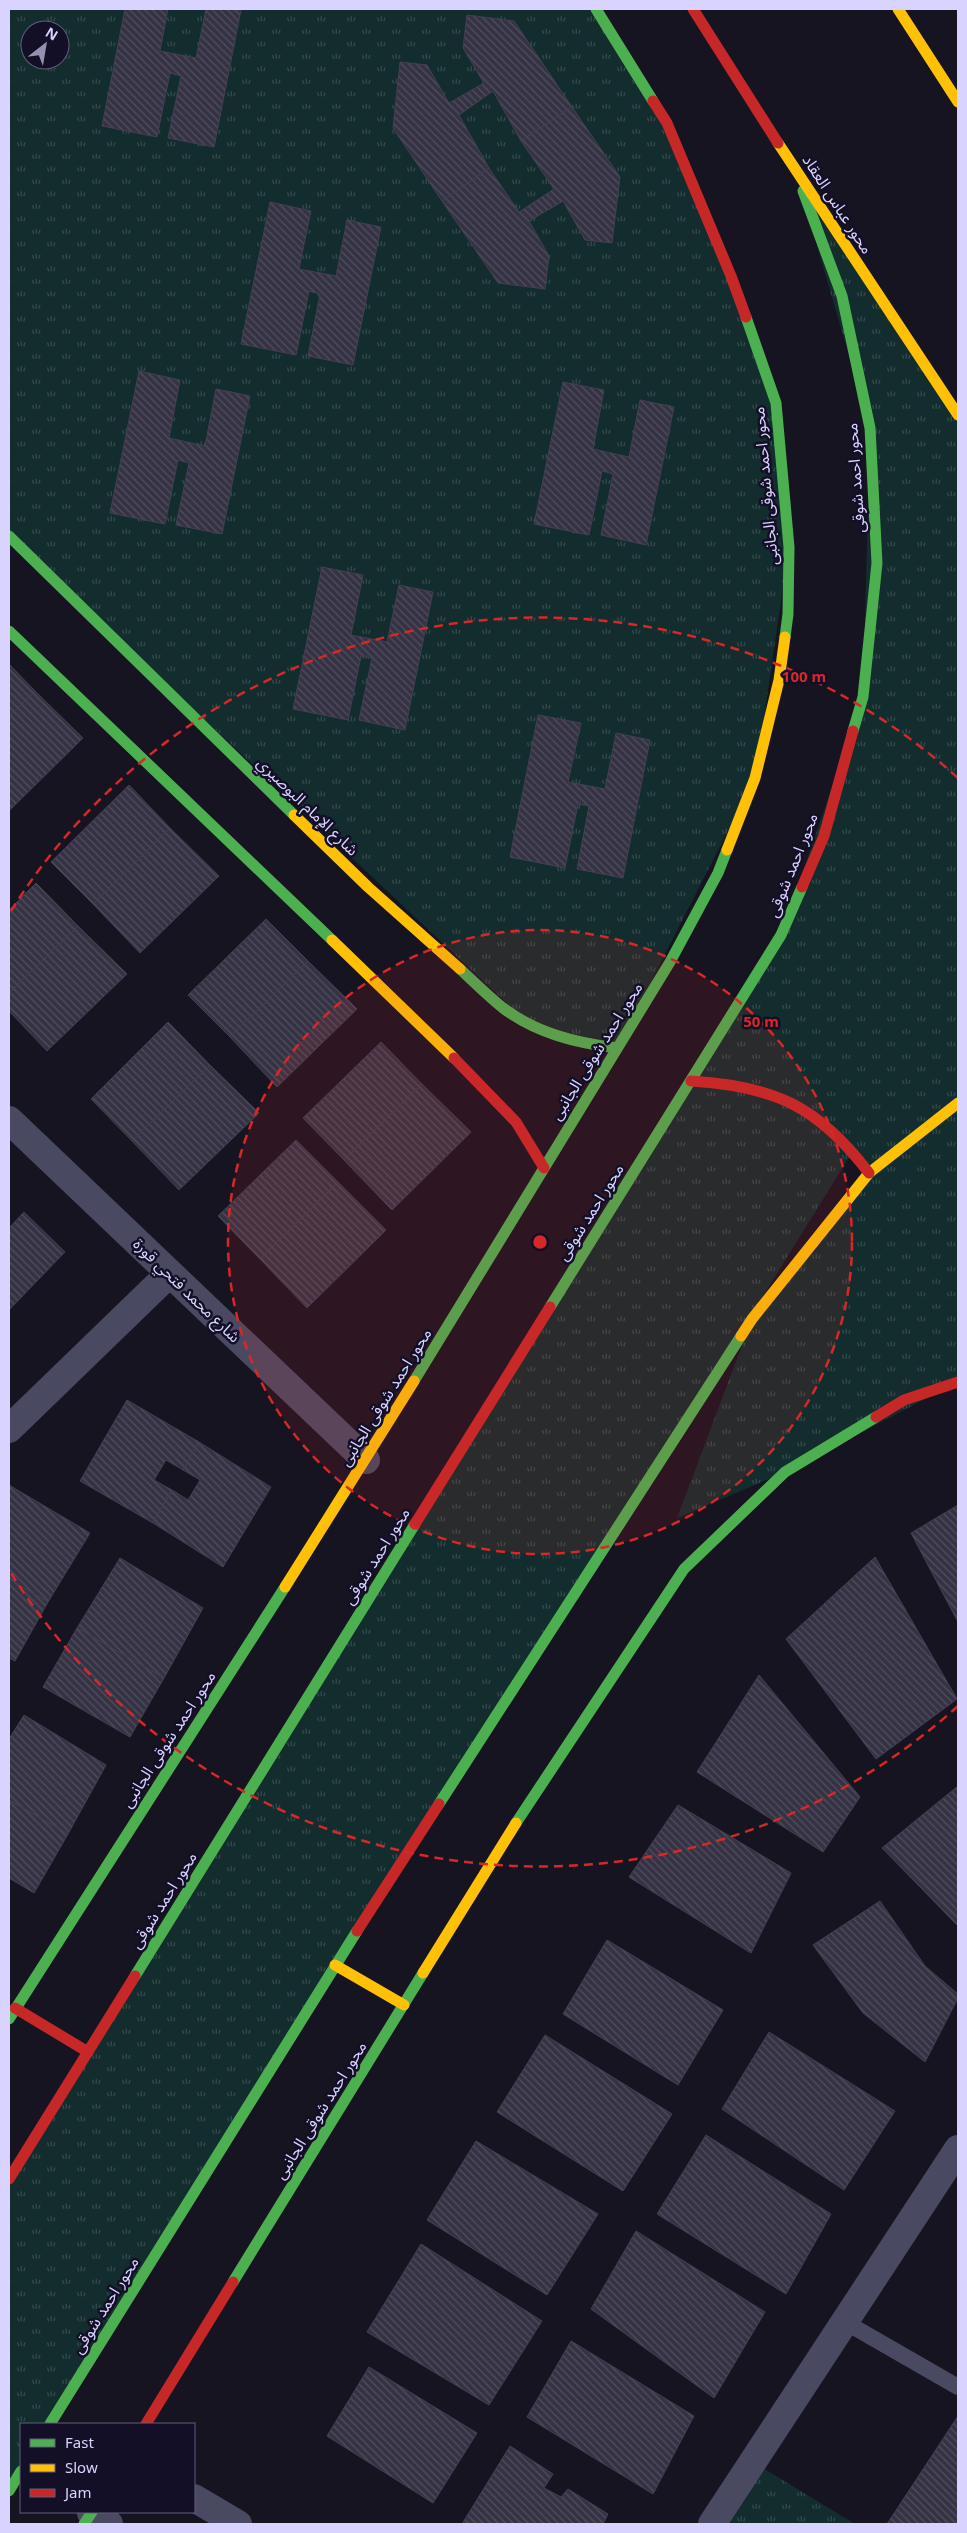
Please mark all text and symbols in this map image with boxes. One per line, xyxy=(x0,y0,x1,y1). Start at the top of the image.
north arrow xyxy=(20,20,70,70)
text: N xyxy=(42,22,62,45)
street label: محور عباس العقاد xyxy=(798,150,878,258)
street label: محور احمد شوقى الجانبى xyxy=(747,406,783,566)
street label: محور احمد شوقى xyxy=(840,422,870,534)
text: 100 m xyxy=(782,666,826,686)
street label: شارع الإمام البوصيري xyxy=(251,752,364,862)
street label: محور احمد شوقى xyxy=(761,810,823,920)
street label: محور احمد شوقى الجانبى xyxy=(545,978,647,1124)
text: 50 m xyxy=(743,1011,779,1031)
street label: محور احمد شوقى xyxy=(551,1159,629,1265)
street label: شارع محمد فتحي قورة xyxy=(127,1233,246,1349)
centre of rings xyxy=(531,1233,549,1251)
street label: محور احمد شوقى الجانبى xyxy=(334,1324,436,1470)
street label: محور احمد شوقى xyxy=(337,1503,415,1609)
street label: محور احمد شوقى الجانبى xyxy=(116,1666,220,1812)
street label: محور احمد شوقى xyxy=(124,1847,202,1953)
street label: محور احمد شوقى الجانبى xyxy=(269,2037,371,2183)
street label: محور احمد شوقى xyxy=(66,2252,144,2358)
legend xyxy=(20,2423,195,2513)
text: Fast xyxy=(65,2432,94,2452)
text: Slow xyxy=(65,2457,98,2477)
text: Jam xyxy=(63,2482,92,2502)

